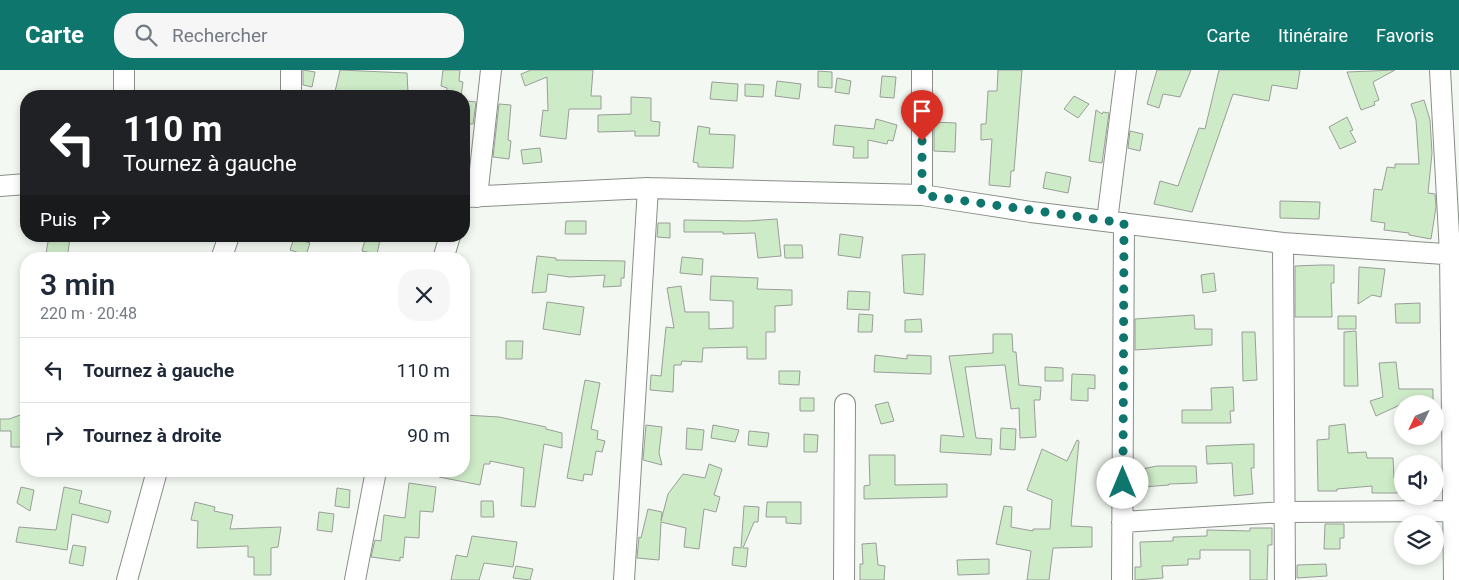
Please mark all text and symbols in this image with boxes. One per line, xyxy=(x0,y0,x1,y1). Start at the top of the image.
search box xyxy=(114,13,464,58)
text: Carte xyxy=(25,21,84,49)
icon: search xyxy=(132,21,160,49)
text: Rechercher xyxy=(172,24,267,47)
text: Carte xyxy=(1207,25,1250,46)
text: Itinéraire xyxy=(1278,25,1348,46)
text: Favoris xyxy=(1376,25,1434,46)
pin xyxy=(901,90,943,141)
icon: arrive xyxy=(908,97,936,125)
text: 110 m xyxy=(123,109,222,150)
icon: left xyxy=(40,110,105,175)
text: Tournez à gauche xyxy=(123,151,297,176)
icon: right xyxy=(87,205,115,233)
text: Puis xyxy=(40,208,77,231)
text: 3 min xyxy=(40,267,115,302)
button: close xyxy=(398,269,450,321)
text: 220 m · 20:48 xyxy=(40,304,137,323)
icon: left xyxy=(40,356,68,384)
text: Tournez à gauche xyxy=(83,359,234,382)
text: 110 m xyxy=(397,359,450,382)
north arrow xyxy=(1394,395,1444,445)
map controls xyxy=(1394,395,1444,565)
icon: right xyxy=(40,421,68,449)
text: Tournez à droite xyxy=(83,424,222,447)
text: 90 m xyxy=(407,424,450,447)
button: sound xyxy=(1394,455,1444,505)
position arrow xyxy=(1096,456,1148,508)
button: layers xyxy=(1394,515,1444,565)

